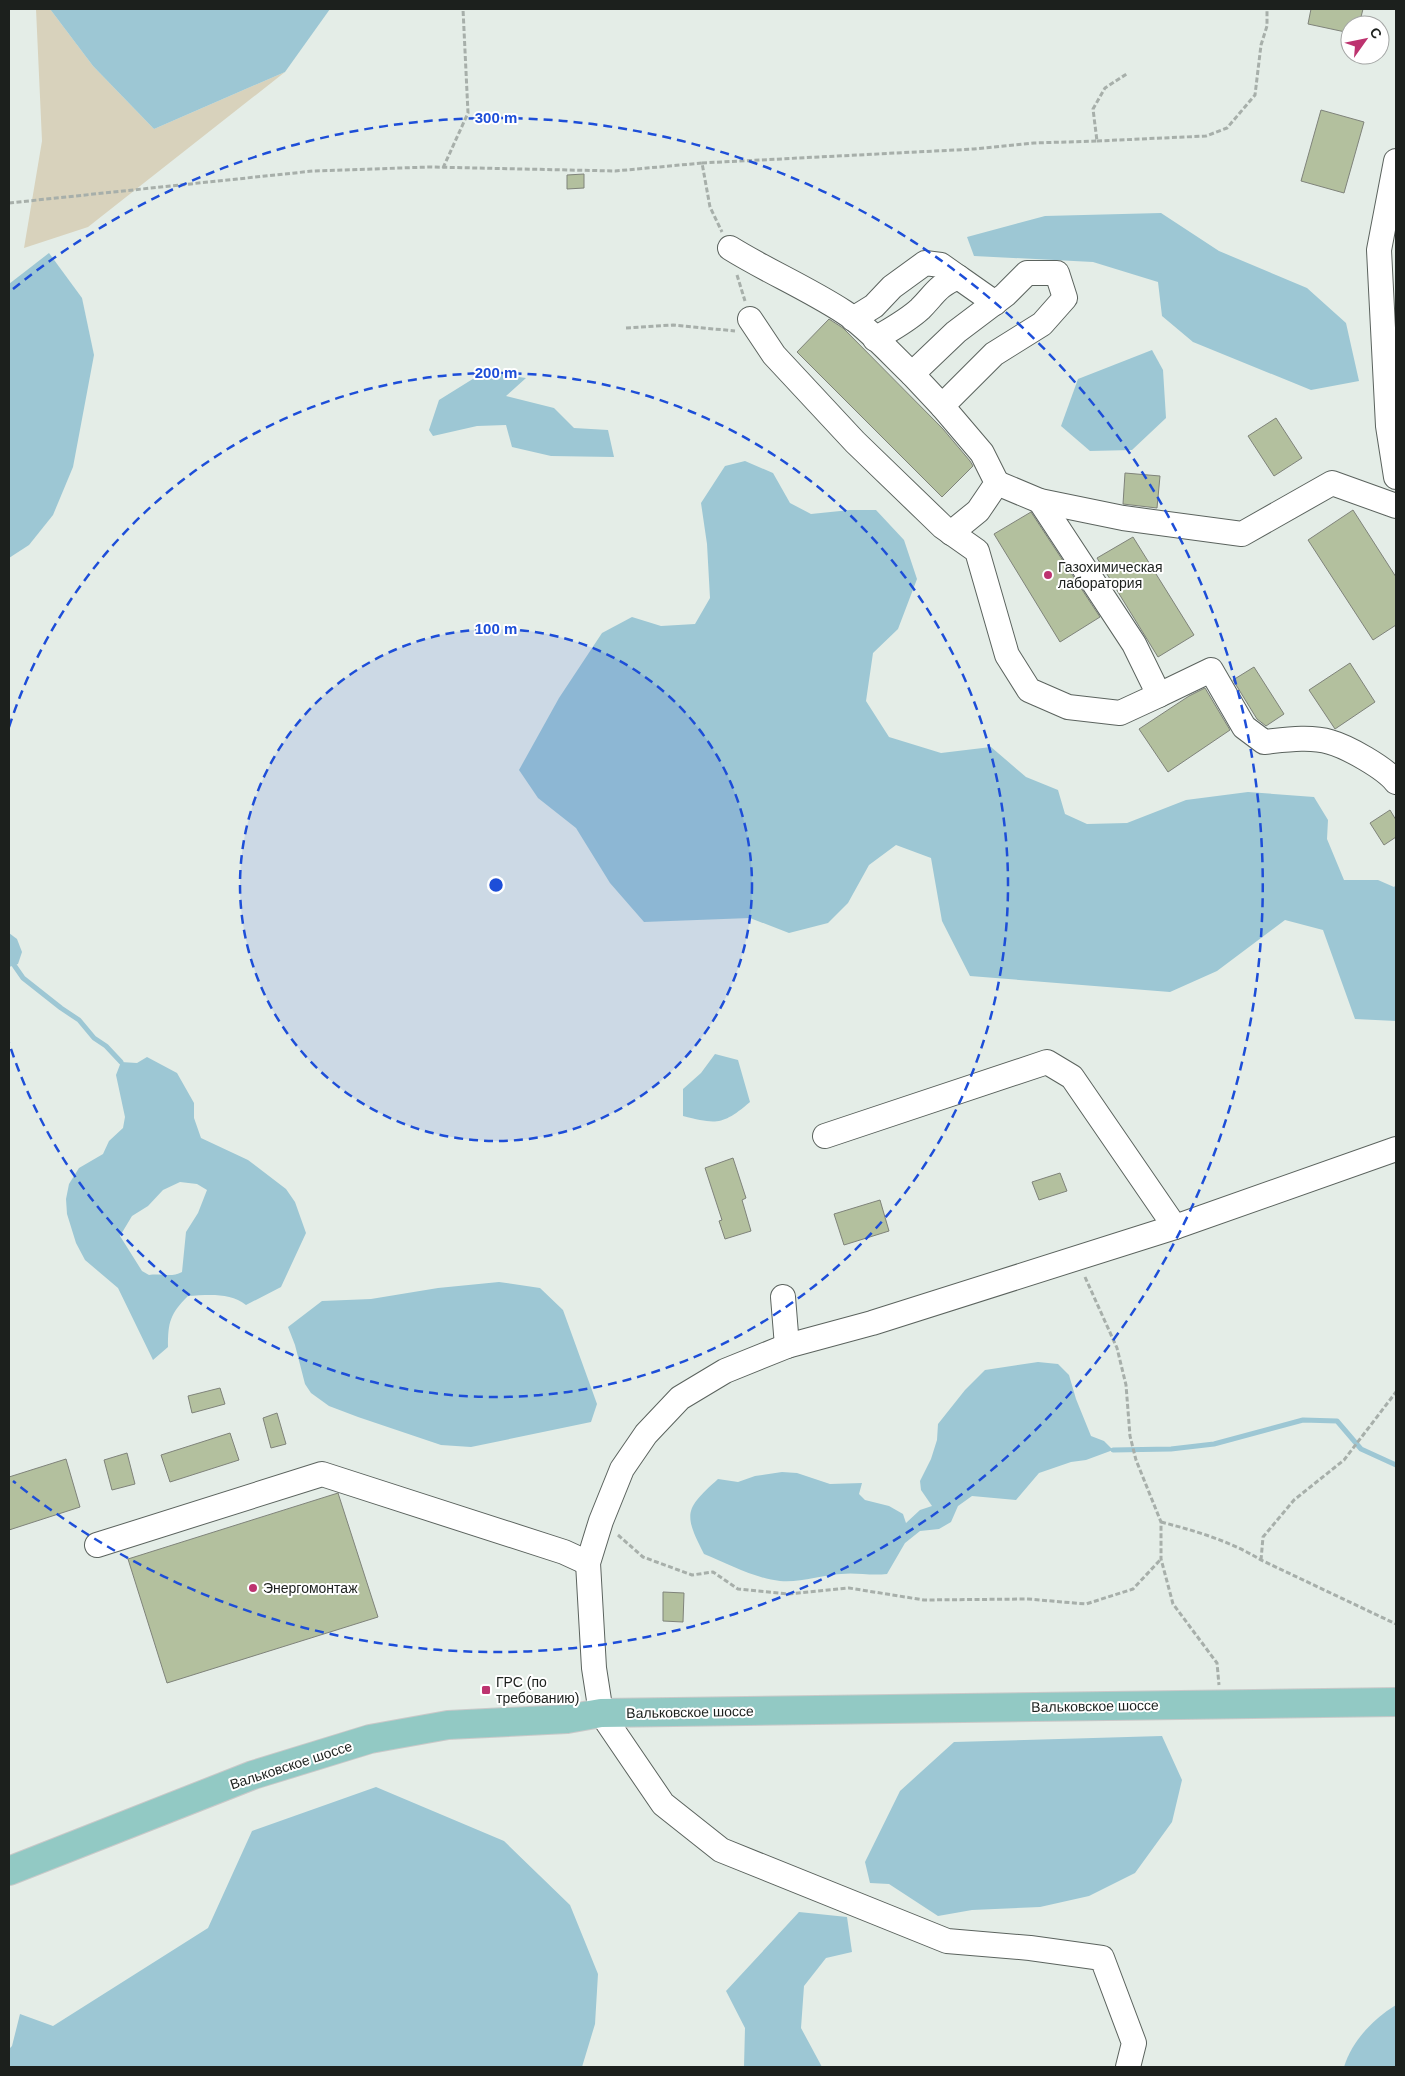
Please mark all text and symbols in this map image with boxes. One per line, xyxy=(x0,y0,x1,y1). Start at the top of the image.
north arrow xyxy=(1340,15,1390,65)
text: С xyxy=(1366,24,1385,42)
text: 300 m xyxy=(475,109,517,126)
text: 200 m xyxy=(475,364,517,381)
place label: Газохимическая лаборатория xyxy=(1058,559,1162,591)
marker: Газохимическая лаборатория xyxy=(1042,569,1054,581)
text: 100 m xyxy=(475,620,517,637)
centre of rings xyxy=(487,876,505,894)
place label: Энергомонтаж xyxy=(263,1580,358,1596)
marker: Энергомонтаж xyxy=(247,1582,259,1594)
place label: ГРС (по требованию) xyxy=(496,1674,579,1706)
marker: ГРС (по требованию) xyxy=(480,1684,492,1696)
street label: Вальковское шоссе xyxy=(1031,1697,1159,1715)
street label: Вальковское шоссе xyxy=(626,1703,754,1721)
street label: Вальковское шоссе xyxy=(228,1738,354,1792)

